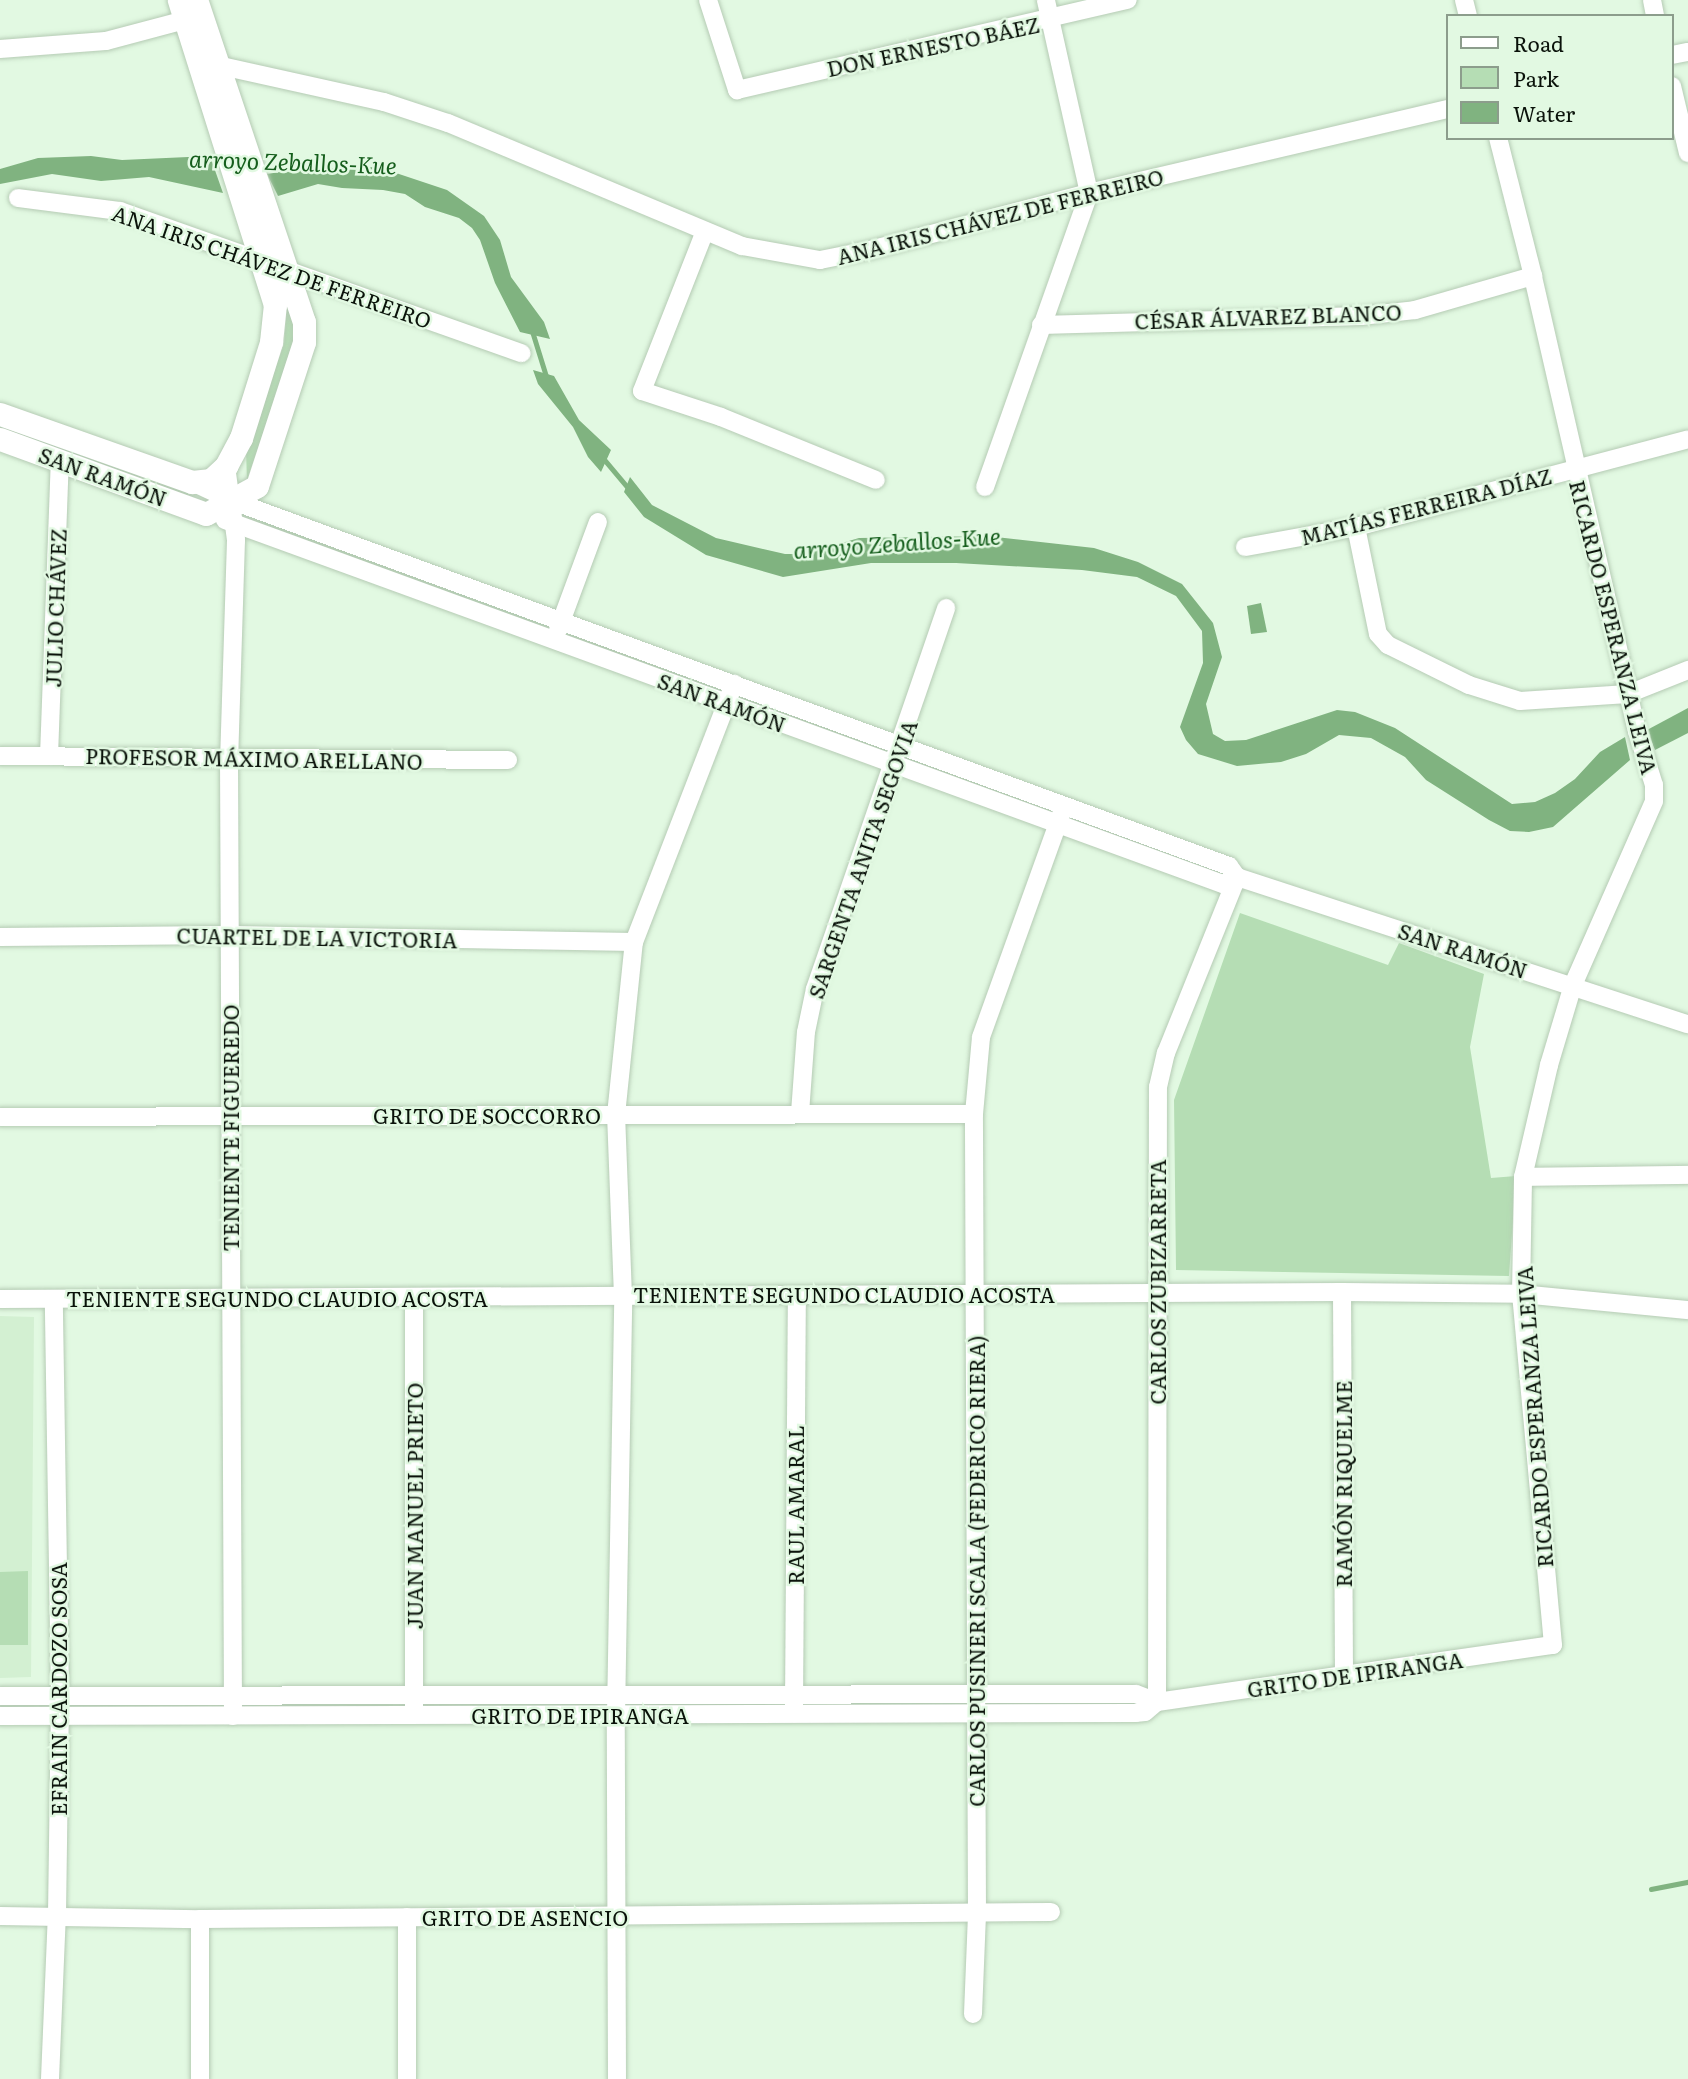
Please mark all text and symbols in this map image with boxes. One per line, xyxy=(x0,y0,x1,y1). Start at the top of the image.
street label: DON ERNESTO BÁEZ xyxy=(824,11,1042,81)
legend xyxy=(1446,14,1674,140)
text: Road xyxy=(1513,27,1564,58)
text: Park xyxy=(1513,62,1559,93)
text: Water xyxy=(1513,97,1575,128)
water label: arroyo Zeballos-Kue xyxy=(189,144,397,178)
street label: ANA IRIS CHÁVEZ DE FERREIRO xyxy=(834,163,1166,269)
street label: ANA IRIS CHÁVEZ DE FERREIRO xyxy=(109,199,435,333)
street label: CÉSAR ÁLVAREZ BLANCO xyxy=(1134,299,1402,333)
street label: SAN RAMÓN xyxy=(36,441,170,511)
street label: MATÍAS FERREIRA DÍAZ xyxy=(1298,463,1554,549)
street label: RICARDO ESPERANZA LEIVA xyxy=(1565,477,1663,777)
water label: arroyo Zeballos-Kue xyxy=(792,521,1002,563)
street label: JULIO CHÁVEZ xyxy=(40,528,70,688)
street label: SAN RAMÓN xyxy=(655,667,789,737)
street label: SARGENTA ANITA SEGOVIA xyxy=(802,716,922,1002)
street label: PROFESOR MÁXIMO ARELLANO xyxy=(85,742,423,774)
street label: SAN RAMÓN xyxy=(1395,917,1531,983)
street label: CUARTEL DE LA VICTORIA xyxy=(176,922,458,952)
street label: TENIENTE FIGUEREDO xyxy=(217,1004,243,1252)
street label: GRITO DE SOCCORRO xyxy=(373,1102,601,1128)
street label: CARLOS ZUBIZARRETA xyxy=(1144,1159,1170,1405)
street label: RICARDO ESPERANZA LEIVA xyxy=(1511,1265,1557,1569)
street label: TENIENTE SEGUNDO CLAUDIO ACOSTA xyxy=(633,1281,1055,1307)
street label: TENIENTE SEGUNDO CLAUDIO ACOSTA xyxy=(66,1285,488,1311)
street label: CARLOS PUSINERI SCALA (FEDERICO RIERA) xyxy=(963,1335,989,1807)
street label: RAMÓN RIQUELME xyxy=(1330,1381,1356,1587)
street label: JUAN MANUEL PRIETO xyxy=(401,1383,427,1629)
street label: RAUL AMARAL xyxy=(782,1425,808,1585)
street label: EFRAIN CARDOZO SOSA xyxy=(45,1562,71,1816)
street label: GRITO DE IPIRANGA xyxy=(1245,1646,1465,1702)
street label: GRITO DE IPIRANGA xyxy=(471,1702,689,1728)
street label: GRITO DE ASENCIO xyxy=(422,1904,628,1930)

